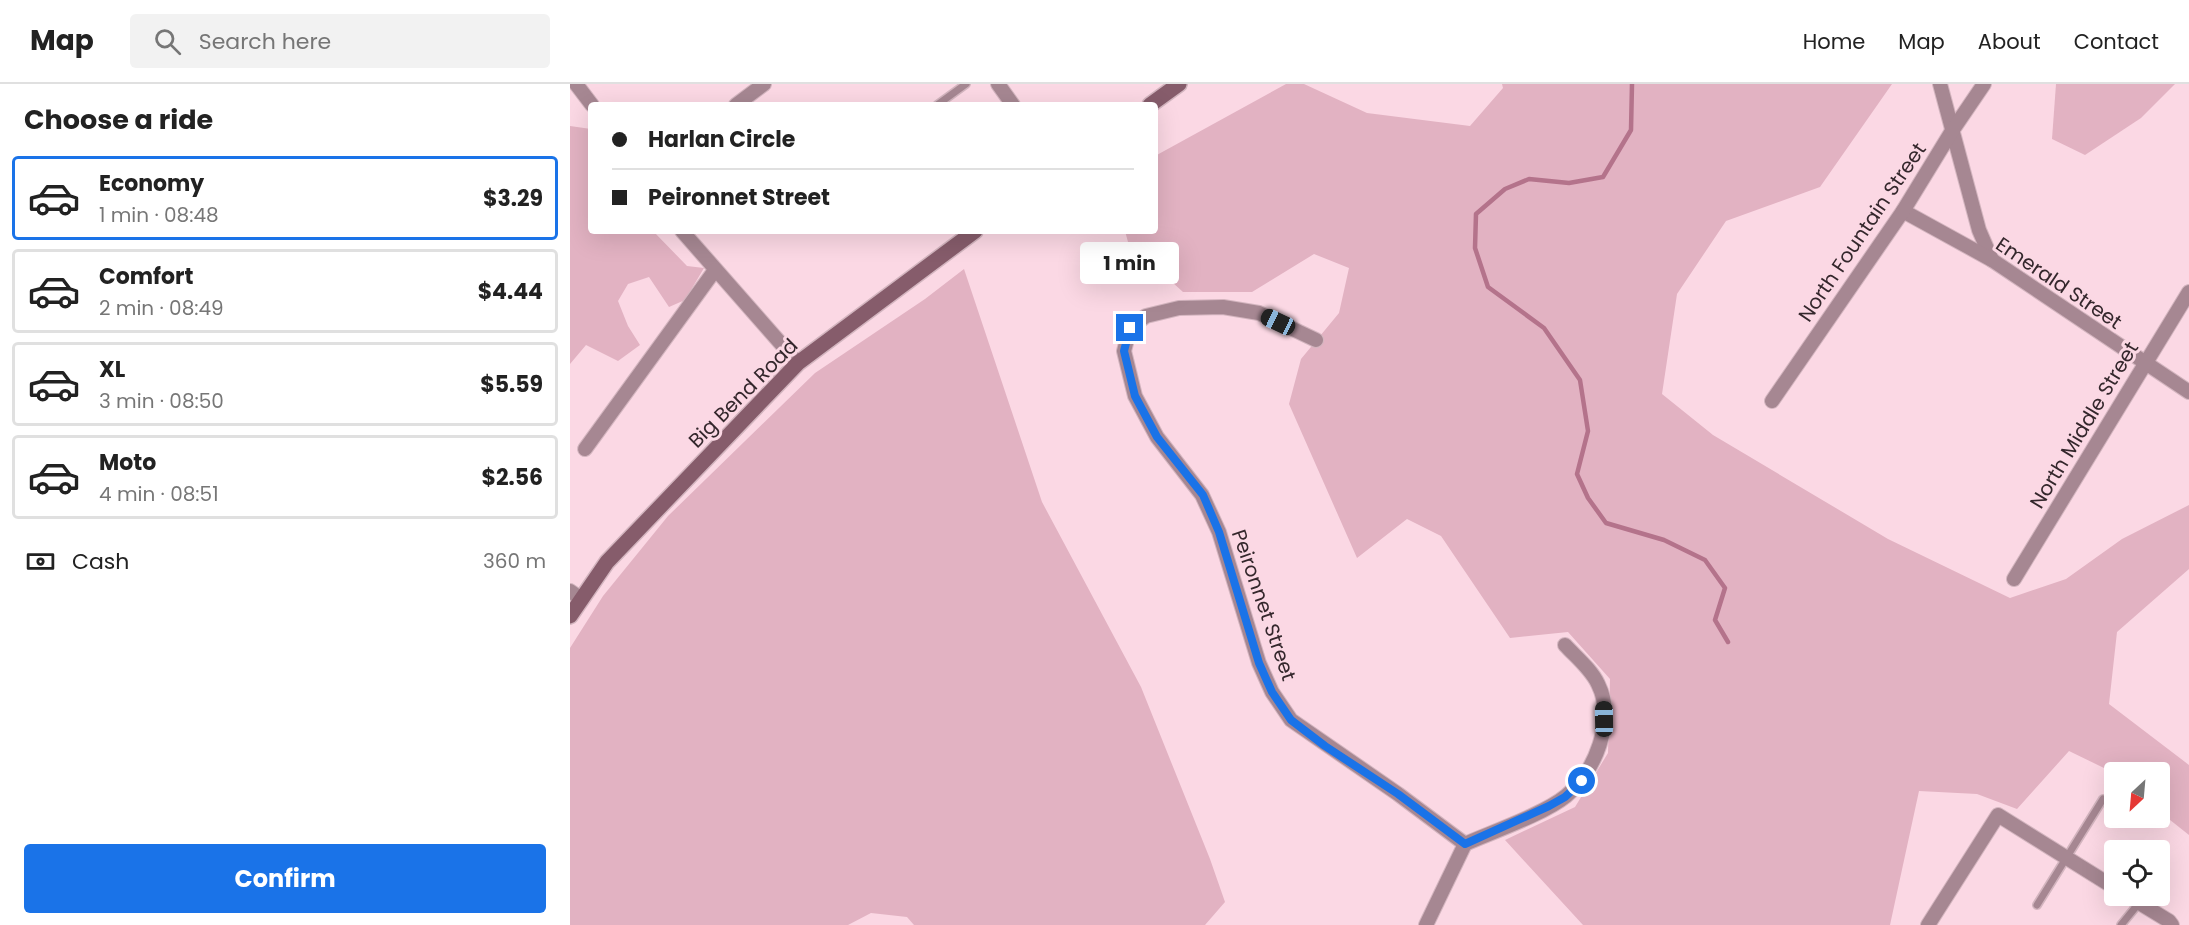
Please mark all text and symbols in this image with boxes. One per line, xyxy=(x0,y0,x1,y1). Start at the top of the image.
search box xyxy=(130,14,550,68)
text: Map xyxy=(30,21,94,60)
icon: search xyxy=(151,25,184,58)
text: Search here xyxy=(199,26,331,57)
text: Home xyxy=(1803,27,1865,56)
text: Map xyxy=(1898,27,1945,56)
text: About xyxy=(1978,27,2041,56)
text: Contact xyxy=(2074,27,2159,56)
text: Choose a ride xyxy=(24,101,213,138)
text: Harlan Circle xyxy=(648,124,795,155)
street label: North Fountain Street xyxy=(1791,137,1933,327)
text: Economy xyxy=(99,168,204,199)
icon: car xyxy=(27,171,81,225)
text: Peironnet Street xyxy=(648,182,830,213)
text: $3.29 xyxy=(483,183,543,214)
text: 1 min · 08:48 xyxy=(99,201,219,229)
street label: Emerald Street xyxy=(1990,230,2128,336)
callout: 1 min xyxy=(1080,241,1180,283)
text: 1 min xyxy=(1103,249,1156,277)
text: Comfort xyxy=(99,261,193,292)
icon: car xyxy=(27,264,81,318)
text: $4.44 xyxy=(478,276,543,307)
text: 2 min · 08:49 xyxy=(99,294,224,322)
car xyxy=(1258,306,1298,338)
route end xyxy=(1116,314,1143,341)
street label: Big Bend Road xyxy=(682,332,804,454)
street label: North Middle Street xyxy=(2023,336,2145,514)
text: XL xyxy=(99,354,125,385)
icon: car xyxy=(27,357,81,411)
text: $5.59 xyxy=(480,369,543,400)
text: 3 min · 08:50 xyxy=(99,387,224,415)
text: Moto xyxy=(99,447,156,478)
icon: car xyxy=(27,450,81,504)
text: $2.56 xyxy=(481,462,543,493)
text: 4 min · 08:51 xyxy=(99,480,219,508)
street label: Peironnet Street xyxy=(1225,526,1303,684)
icon: cash xyxy=(24,545,57,578)
text: Cash xyxy=(72,546,129,577)
text: 360 m xyxy=(483,547,546,575)
car xyxy=(1595,701,1613,737)
north arrow xyxy=(2104,762,2170,828)
map controls xyxy=(2104,762,2170,906)
route start xyxy=(1568,767,1595,794)
button: locate xyxy=(2104,840,2170,906)
button: Confirm xyxy=(24,844,546,913)

